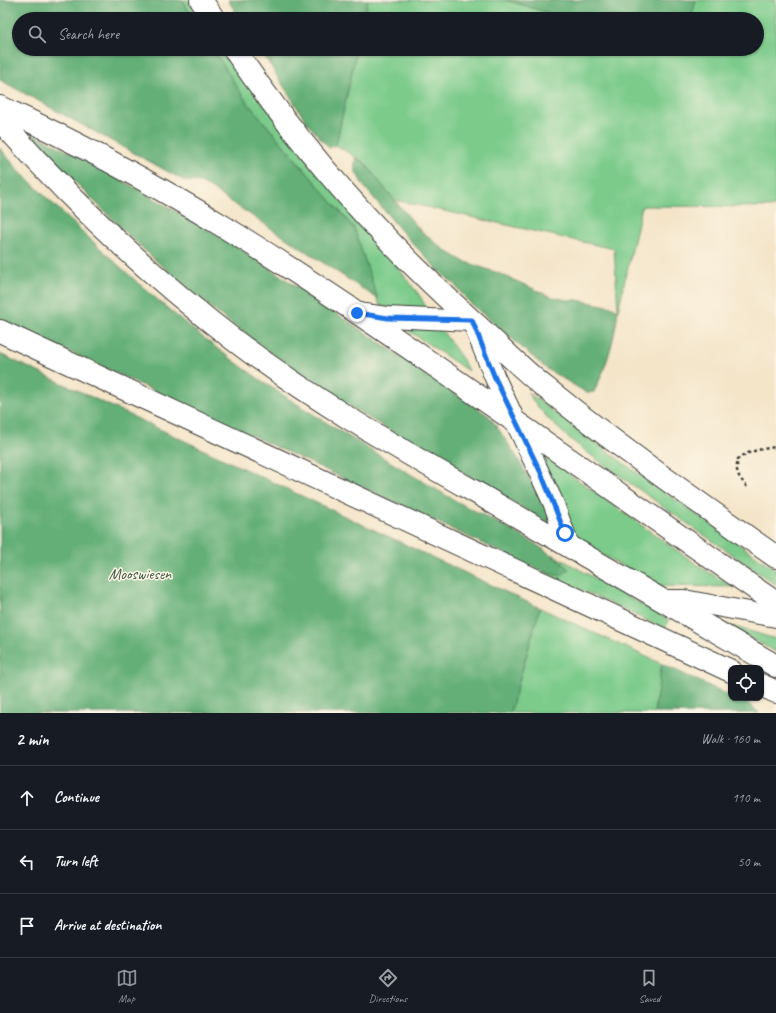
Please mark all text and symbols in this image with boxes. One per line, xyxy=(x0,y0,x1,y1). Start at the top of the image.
search box xyxy=(12,12,764,56)
icon: search xyxy=(26,23,48,45)
text: Search here xyxy=(58,25,119,44)
route end xyxy=(348,304,366,322)
route start xyxy=(556,524,574,542)
park label: Mooswiesen xyxy=(109,564,172,584)
map controls xyxy=(728,665,764,701)
button: locate xyxy=(728,665,764,701)
text: 2 min xyxy=(16,729,49,750)
text: Walk · 160 m xyxy=(701,731,760,747)
icon: ahead xyxy=(16,787,38,809)
text: Continue xyxy=(54,788,99,807)
text: 110 m xyxy=(732,790,760,806)
icon: left xyxy=(16,851,38,873)
text: Turn left xyxy=(54,852,97,871)
text: 50 m xyxy=(738,854,760,870)
icon: arrive xyxy=(16,915,38,937)
text: Arrive at destination xyxy=(54,916,161,935)
tab: Map xyxy=(116,967,138,1005)
tab: Directions xyxy=(369,967,407,1005)
tab: Saved xyxy=(638,967,660,1005)

